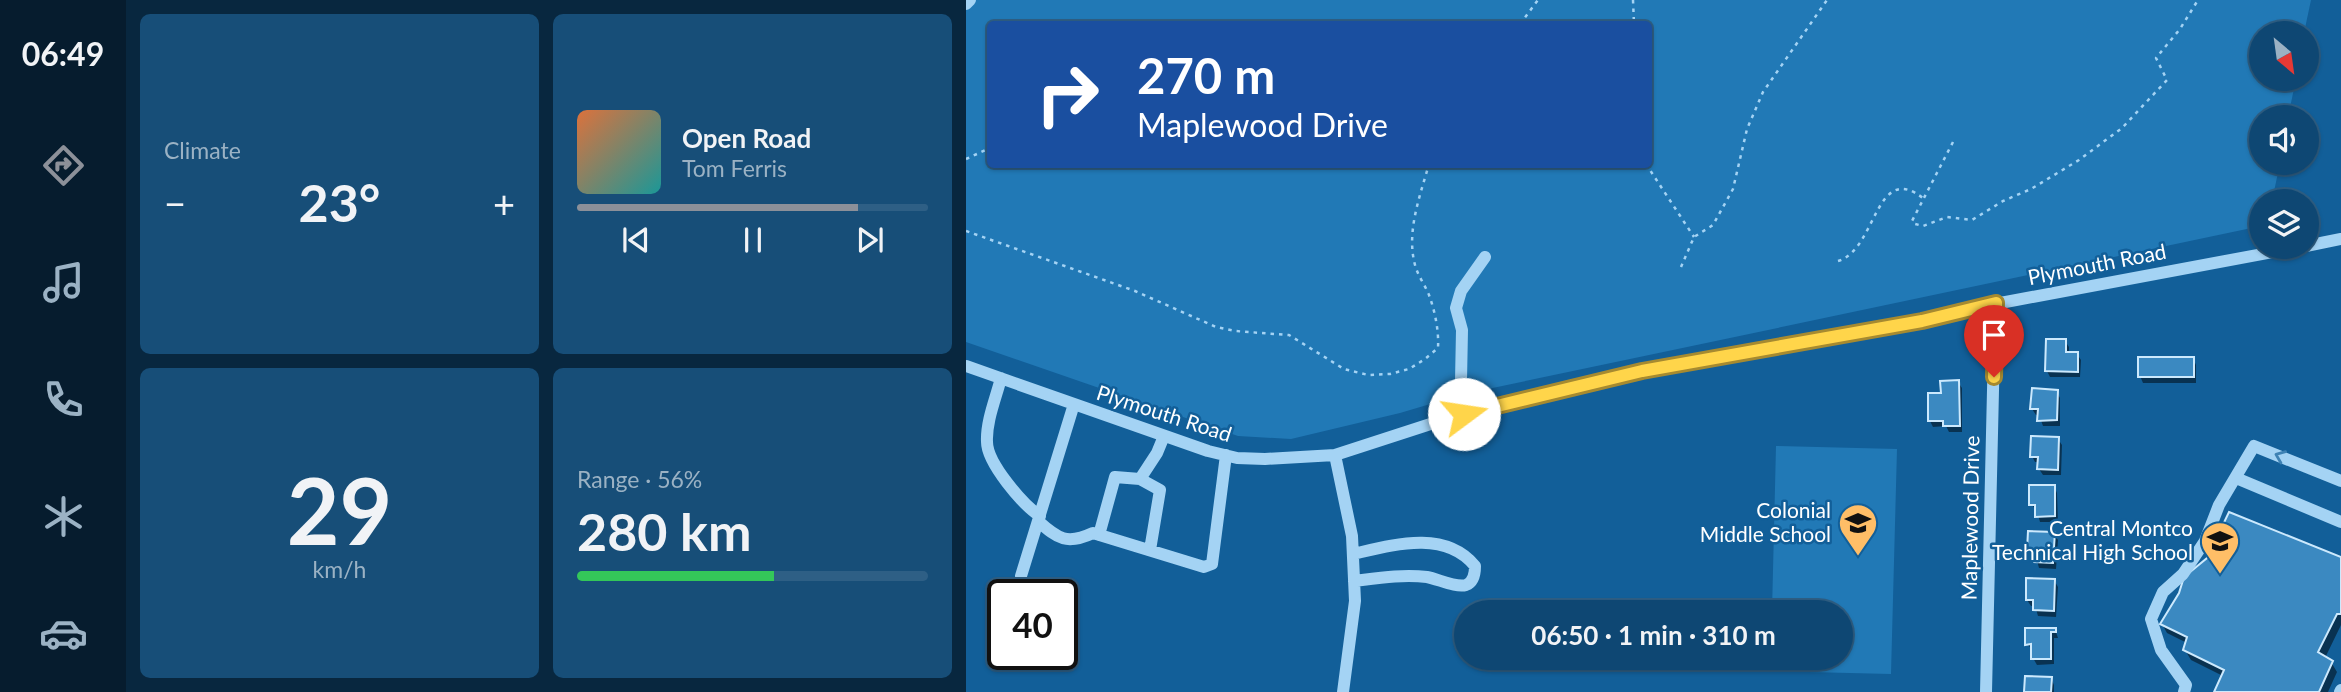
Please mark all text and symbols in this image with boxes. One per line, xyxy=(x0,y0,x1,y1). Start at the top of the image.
north arrow xyxy=(2249,21,2319,91)
map controls xyxy=(2249,21,2319,259)
text: 06:49 xyxy=(22,34,104,73)
text: 270 m xyxy=(1137,46,1275,104)
icon: right xyxy=(1022,49,1113,140)
text: Maplewood Drive xyxy=(1137,105,1388,144)
button: sound xyxy=(2249,105,2319,175)
text: Open Road xyxy=(682,122,811,154)
text: Climate xyxy=(164,136,241,164)
icon: directions xyxy=(39,141,88,190)
text: Tom Ferris xyxy=(682,154,787,182)
text: 23° xyxy=(299,171,380,233)
text: − xyxy=(164,180,186,226)
text: + xyxy=(493,180,515,226)
button: layers xyxy=(2249,189,2319,259)
icon: previous xyxy=(617,221,655,259)
icon: pause xyxy=(734,221,772,259)
icon: next xyxy=(851,221,889,259)
street label: Plymouth Road xyxy=(2025,238,2168,289)
icon: music xyxy=(39,258,88,307)
pin xyxy=(1964,305,2024,377)
icon: arrive xyxy=(1975,316,2013,354)
icon: phone xyxy=(39,375,88,424)
position arrow xyxy=(1427,377,1501,451)
street label: Plymouth Road xyxy=(1094,379,1235,446)
street label: Maplewood Drive xyxy=(1956,435,1983,601)
one-way arrow xyxy=(2275,451,2287,465)
text: 29 xyxy=(287,455,392,564)
text: Range · 56% xyxy=(577,465,702,493)
icon: climate xyxy=(39,492,88,541)
place label: Colonial Middle School xyxy=(1700,497,1831,546)
text: 280 km xyxy=(577,500,751,562)
school or university icon: Colonial Middle School xyxy=(1837,502,1879,557)
place label: Central Montco Technical High School xyxy=(1992,515,2193,564)
school or university icon: Central Montco Technical High School xyxy=(2199,520,2241,575)
text: km/h xyxy=(313,555,366,583)
speed limit sign: 40 xyxy=(987,579,1078,670)
icon: car xyxy=(39,609,88,658)
text: 06:50 · 1 min · 310 m xyxy=(1531,619,1776,651)

